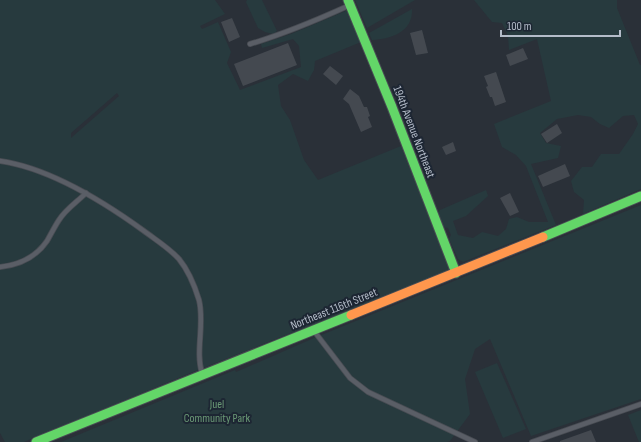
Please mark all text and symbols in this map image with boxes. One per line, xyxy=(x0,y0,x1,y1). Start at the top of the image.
scale bar xyxy=(501,12,620,38)
text: 100 m xyxy=(507,19,532,34)
street label: 194th Avenue Northeast xyxy=(390,84,439,180)
street label: Northeast 116th Street xyxy=(288,285,380,333)
park label: Juel Community Park xyxy=(184,397,251,426)

